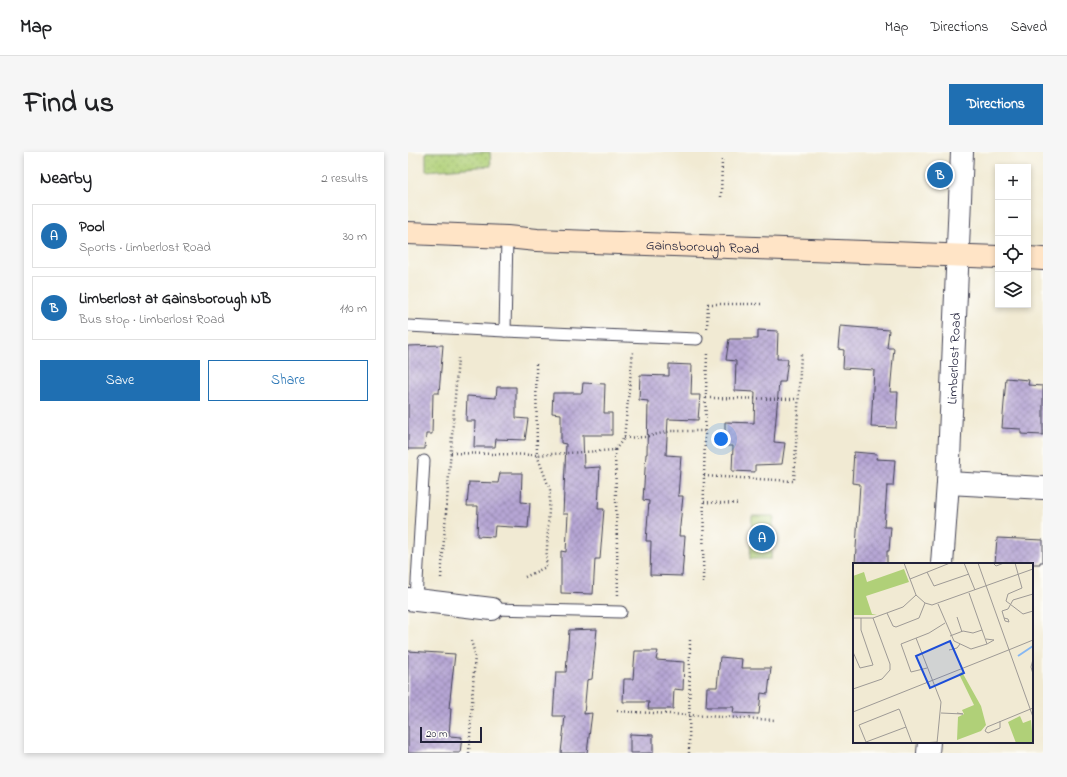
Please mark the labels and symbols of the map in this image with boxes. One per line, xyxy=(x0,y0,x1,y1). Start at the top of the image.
pin: B xyxy=(927,160,953,190)
street label: Gainsborough Road xyxy=(645,235,760,260)
street label: Limberlost Road xyxy=(942,312,967,405)
your location xyxy=(711,429,731,449)
pin: A xyxy=(749,523,775,553)
inset map xyxy=(853,563,1033,743)
scale bar xyxy=(420,725,482,744)

